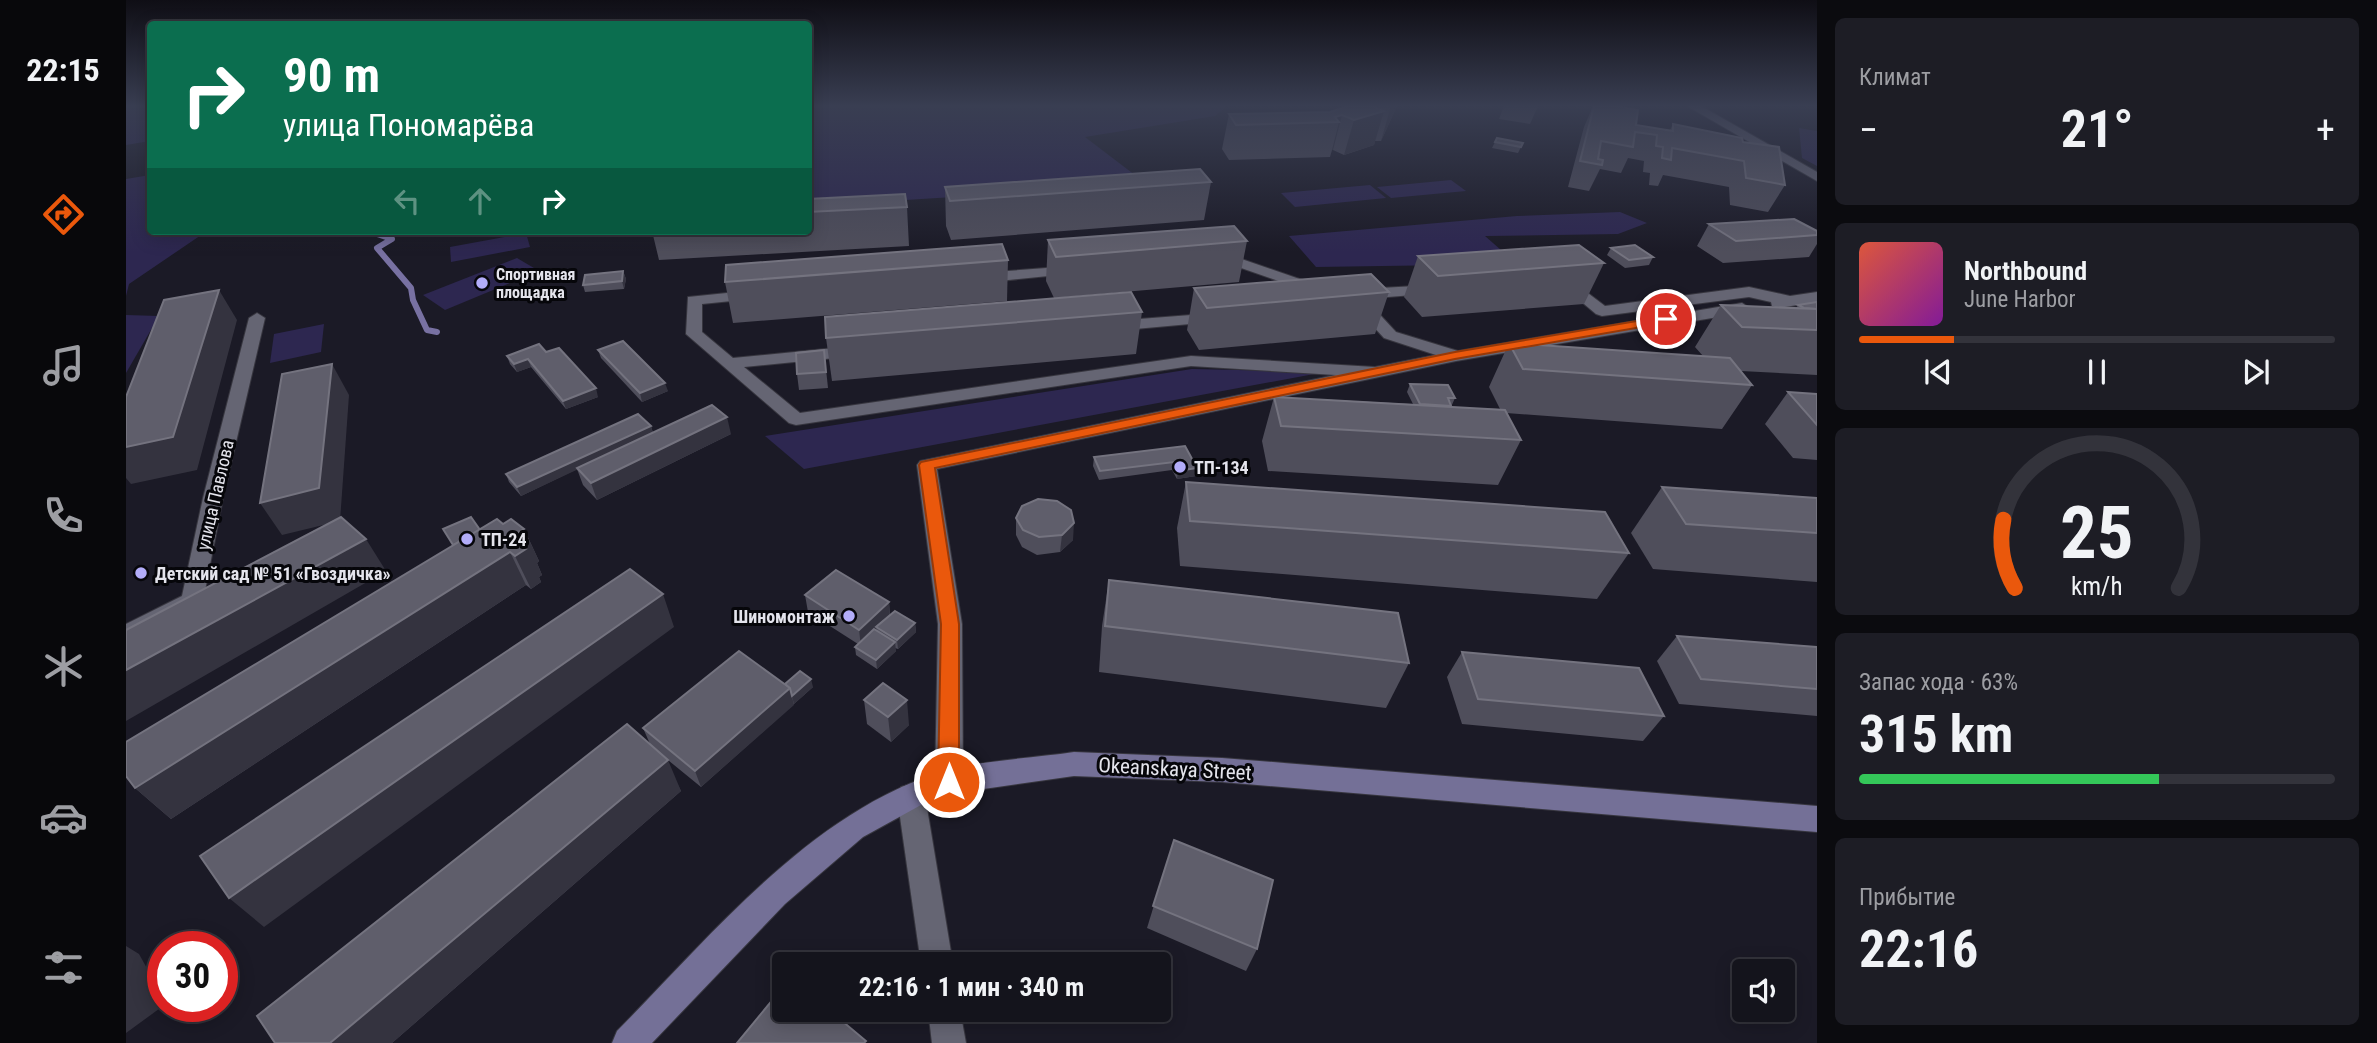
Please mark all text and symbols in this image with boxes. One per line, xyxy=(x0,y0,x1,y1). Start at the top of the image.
text: 90 m xyxy=(283,47,380,104)
icon: right xyxy=(168,49,259,140)
text: 22:15 xyxy=(26,51,100,89)
text: Климат xyxy=(1859,64,1931,91)
text: 21° xyxy=(2061,99,2133,160)
text: улица Пономарёва xyxy=(283,106,534,144)
text: − xyxy=(1859,108,1878,152)
text: + xyxy=(2316,108,2335,152)
icon: left xyxy=(388,182,426,220)
icon: ahead xyxy=(461,182,499,220)
icon: right xyxy=(534,182,572,220)
icon: directions xyxy=(39,190,88,239)
text: Northbound xyxy=(1964,256,2087,286)
place label: Спортивная площадка xyxy=(496,265,575,302)
marker: Спортивная площадка xyxy=(474,275,490,291)
text: June Harbor xyxy=(1964,286,2076,313)
pin xyxy=(1636,289,1696,349)
icon: arrive xyxy=(1647,300,1685,338)
icon: music xyxy=(39,341,88,390)
icon: previous xyxy=(1919,353,1957,391)
icon: pause xyxy=(2078,353,2116,391)
icon: next xyxy=(2237,353,2275,391)
street label: улица Павлова xyxy=(192,438,238,552)
place label: ТП-134 xyxy=(1194,457,1249,478)
marker: ТП-134 xyxy=(1172,459,1188,475)
text: 25 xyxy=(2060,490,2134,576)
icon: phone xyxy=(39,491,88,540)
place label: ТП-24 xyxy=(481,529,527,550)
marker: ТП-24 xyxy=(459,531,475,547)
place label: Детский сад № 51 «Гвоздичка» xyxy=(155,563,390,584)
marker: Детский сад № 51 «Гвоздичка» xyxy=(133,565,149,581)
text: km/h xyxy=(2071,571,2123,600)
place label: Шиномонтаж xyxy=(733,606,835,627)
marker: Шиномонтаж xyxy=(841,608,857,624)
icon: climate xyxy=(39,642,88,691)
text: Запас хода · 63% xyxy=(1859,669,2018,696)
text: 315 km xyxy=(1859,704,2013,765)
position arrow xyxy=(912,745,986,819)
street label: Okeanskaya Street xyxy=(1098,753,1252,785)
icon: car xyxy=(39,793,88,842)
text: Прибытие xyxy=(1859,884,1955,911)
text: 22:16 xyxy=(1859,919,1978,980)
speed limit sign: 30 xyxy=(147,931,238,1022)
icon: filters xyxy=(39,943,88,992)
map controls xyxy=(1732,959,1795,1022)
button: sound xyxy=(1732,959,1795,1022)
text: 22:16 · 1 мин · 340 m xyxy=(859,972,1084,1002)

